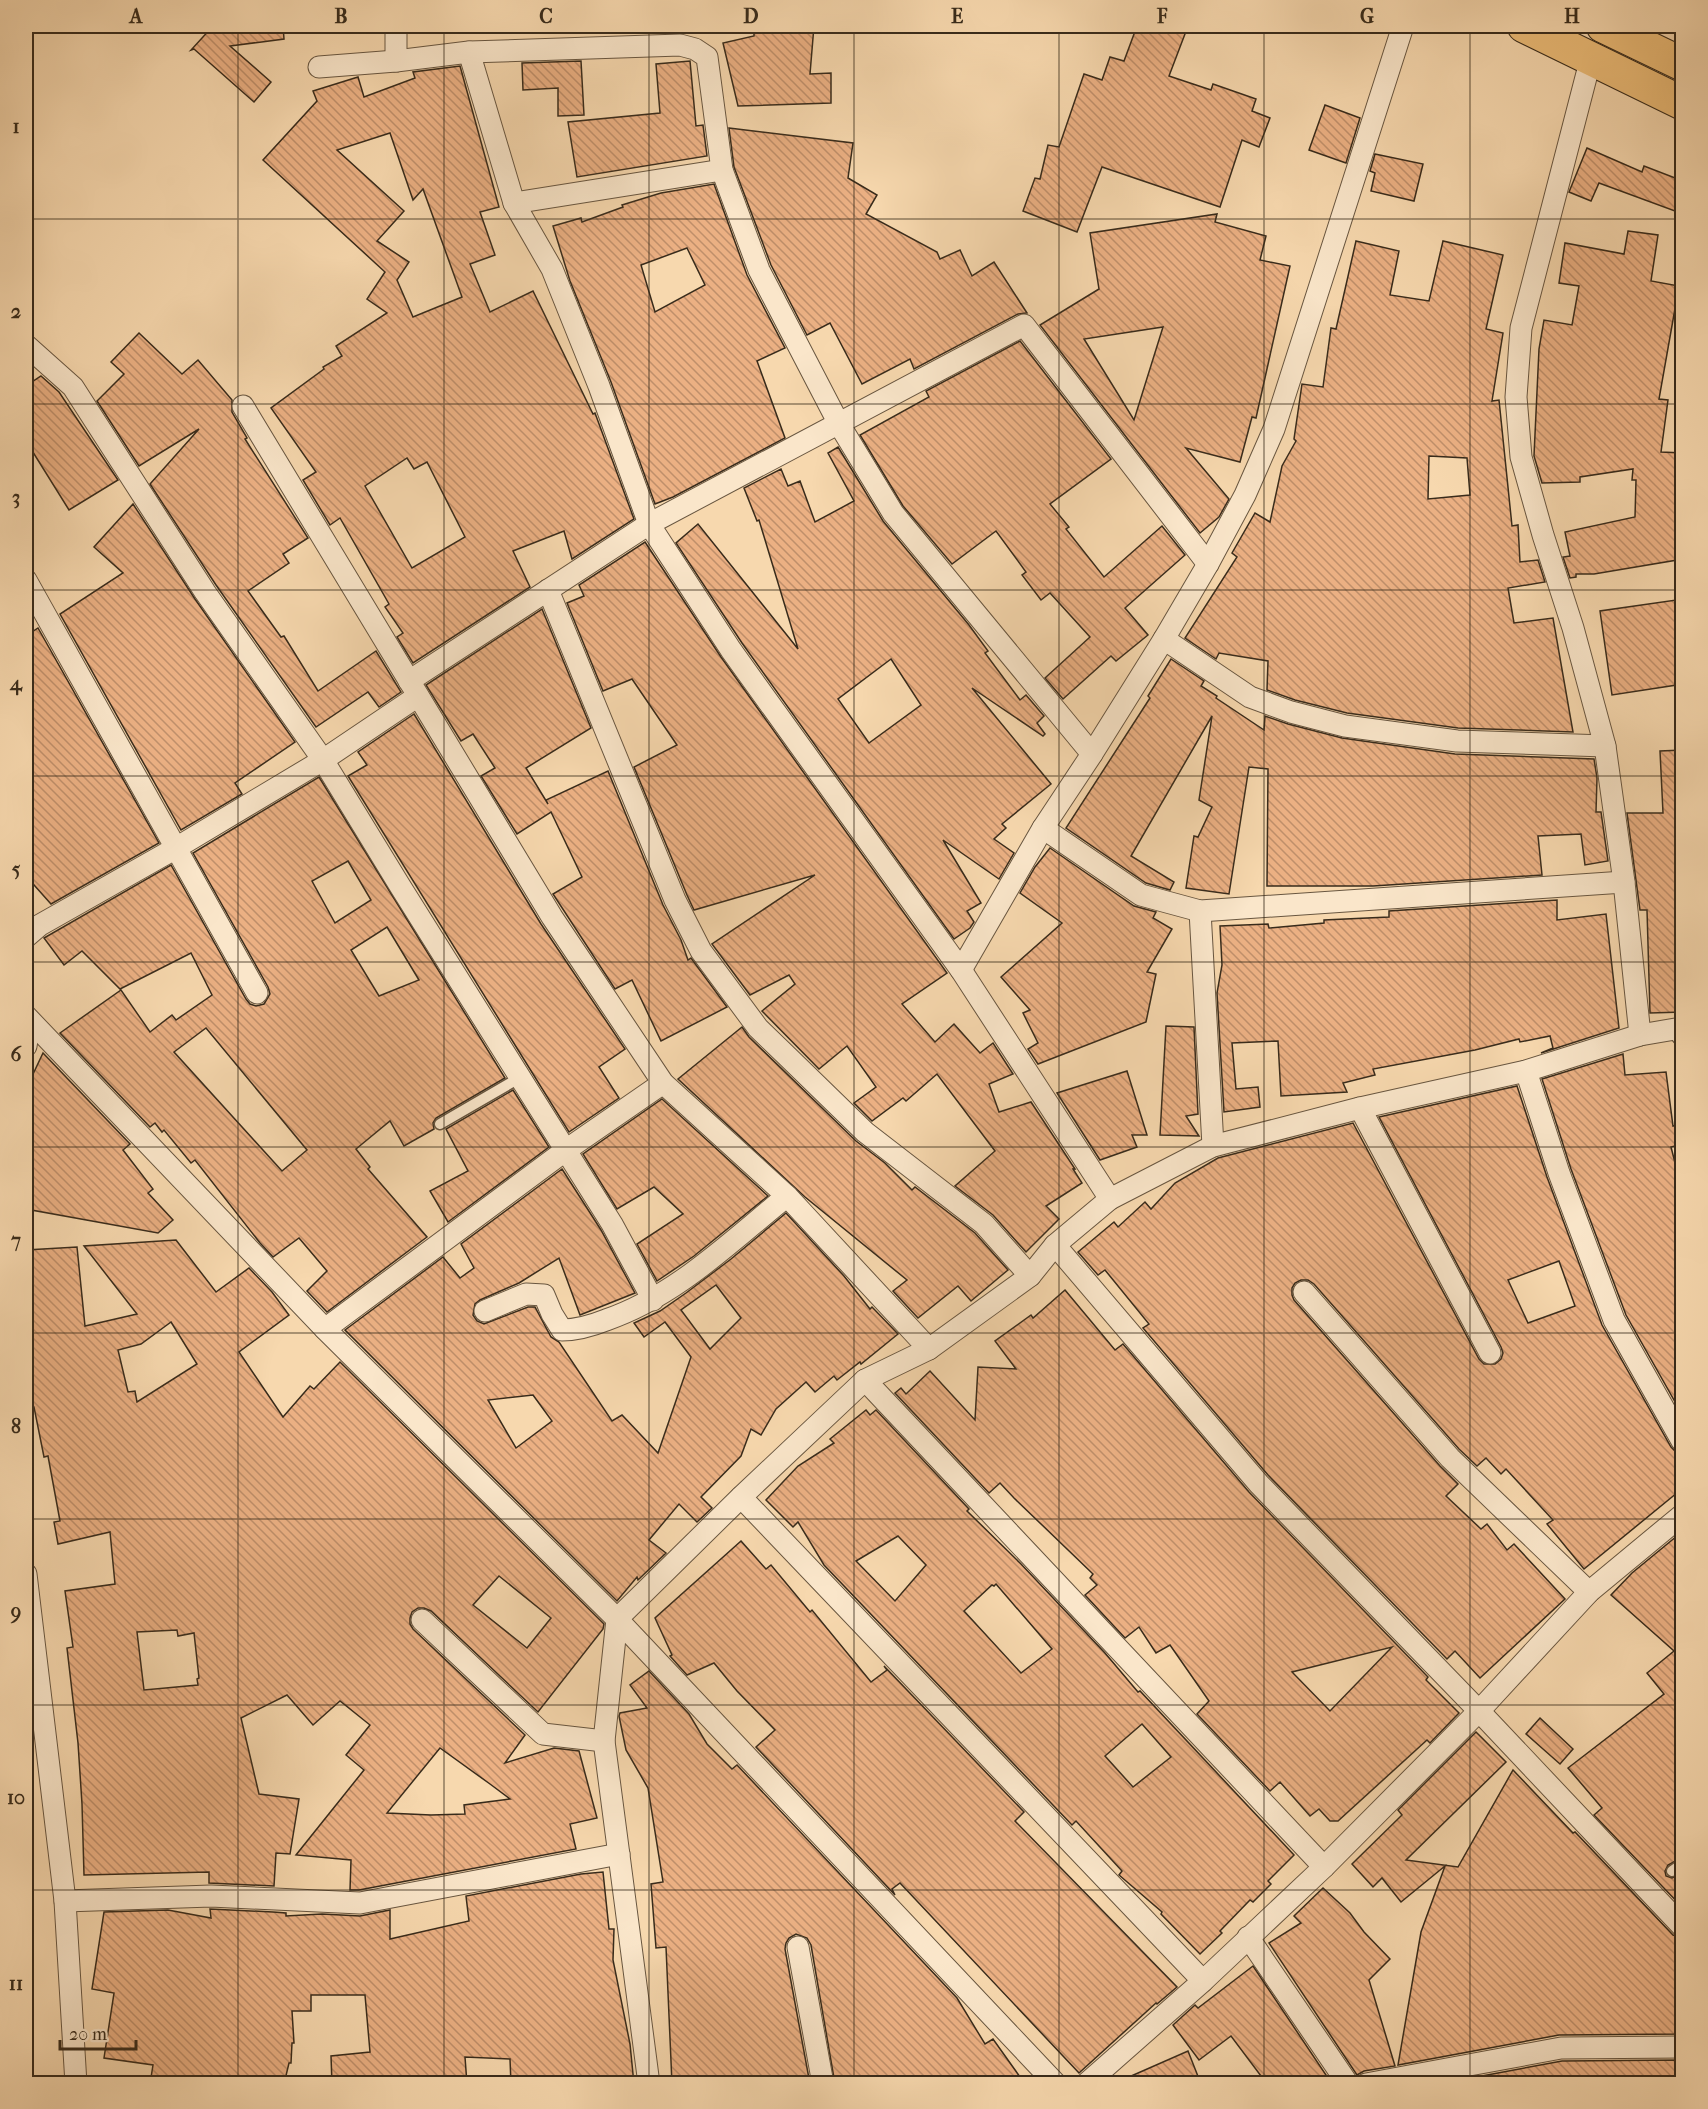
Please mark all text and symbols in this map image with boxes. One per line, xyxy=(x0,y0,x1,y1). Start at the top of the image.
text: A xyxy=(128,5,144,28)
text: B xyxy=(334,5,348,28)
text: C xyxy=(539,5,553,28)
text: D xyxy=(743,5,759,28)
text: E xyxy=(951,5,963,28)
text: F xyxy=(1156,5,1168,28)
text: G xyxy=(1360,5,1374,28)
text: H xyxy=(1564,5,1580,28)
text: 1 xyxy=(12,115,20,138)
text: 2 xyxy=(11,300,21,323)
text: 3 xyxy=(12,486,20,509)
text: 4 xyxy=(9,672,23,696)
text: 5 xyxy=(12,858,21,881)
text: 6 xyxy=(11,1043,23,1066)
text: 7 xyxy=(10,1229,21,1252)
text: 8 xyxy=(11,1415,21,1438)
text: 9 xyxy=(10,1601,21,1624)
text: 10 xyxy=(7,1786,25,1809)
text: 11 xyxy=(9,1972,23,1995)
scale bar xyxy=(60,2013,136,2051)
text: 20 m xyxy=(69,2024,107,2045)

